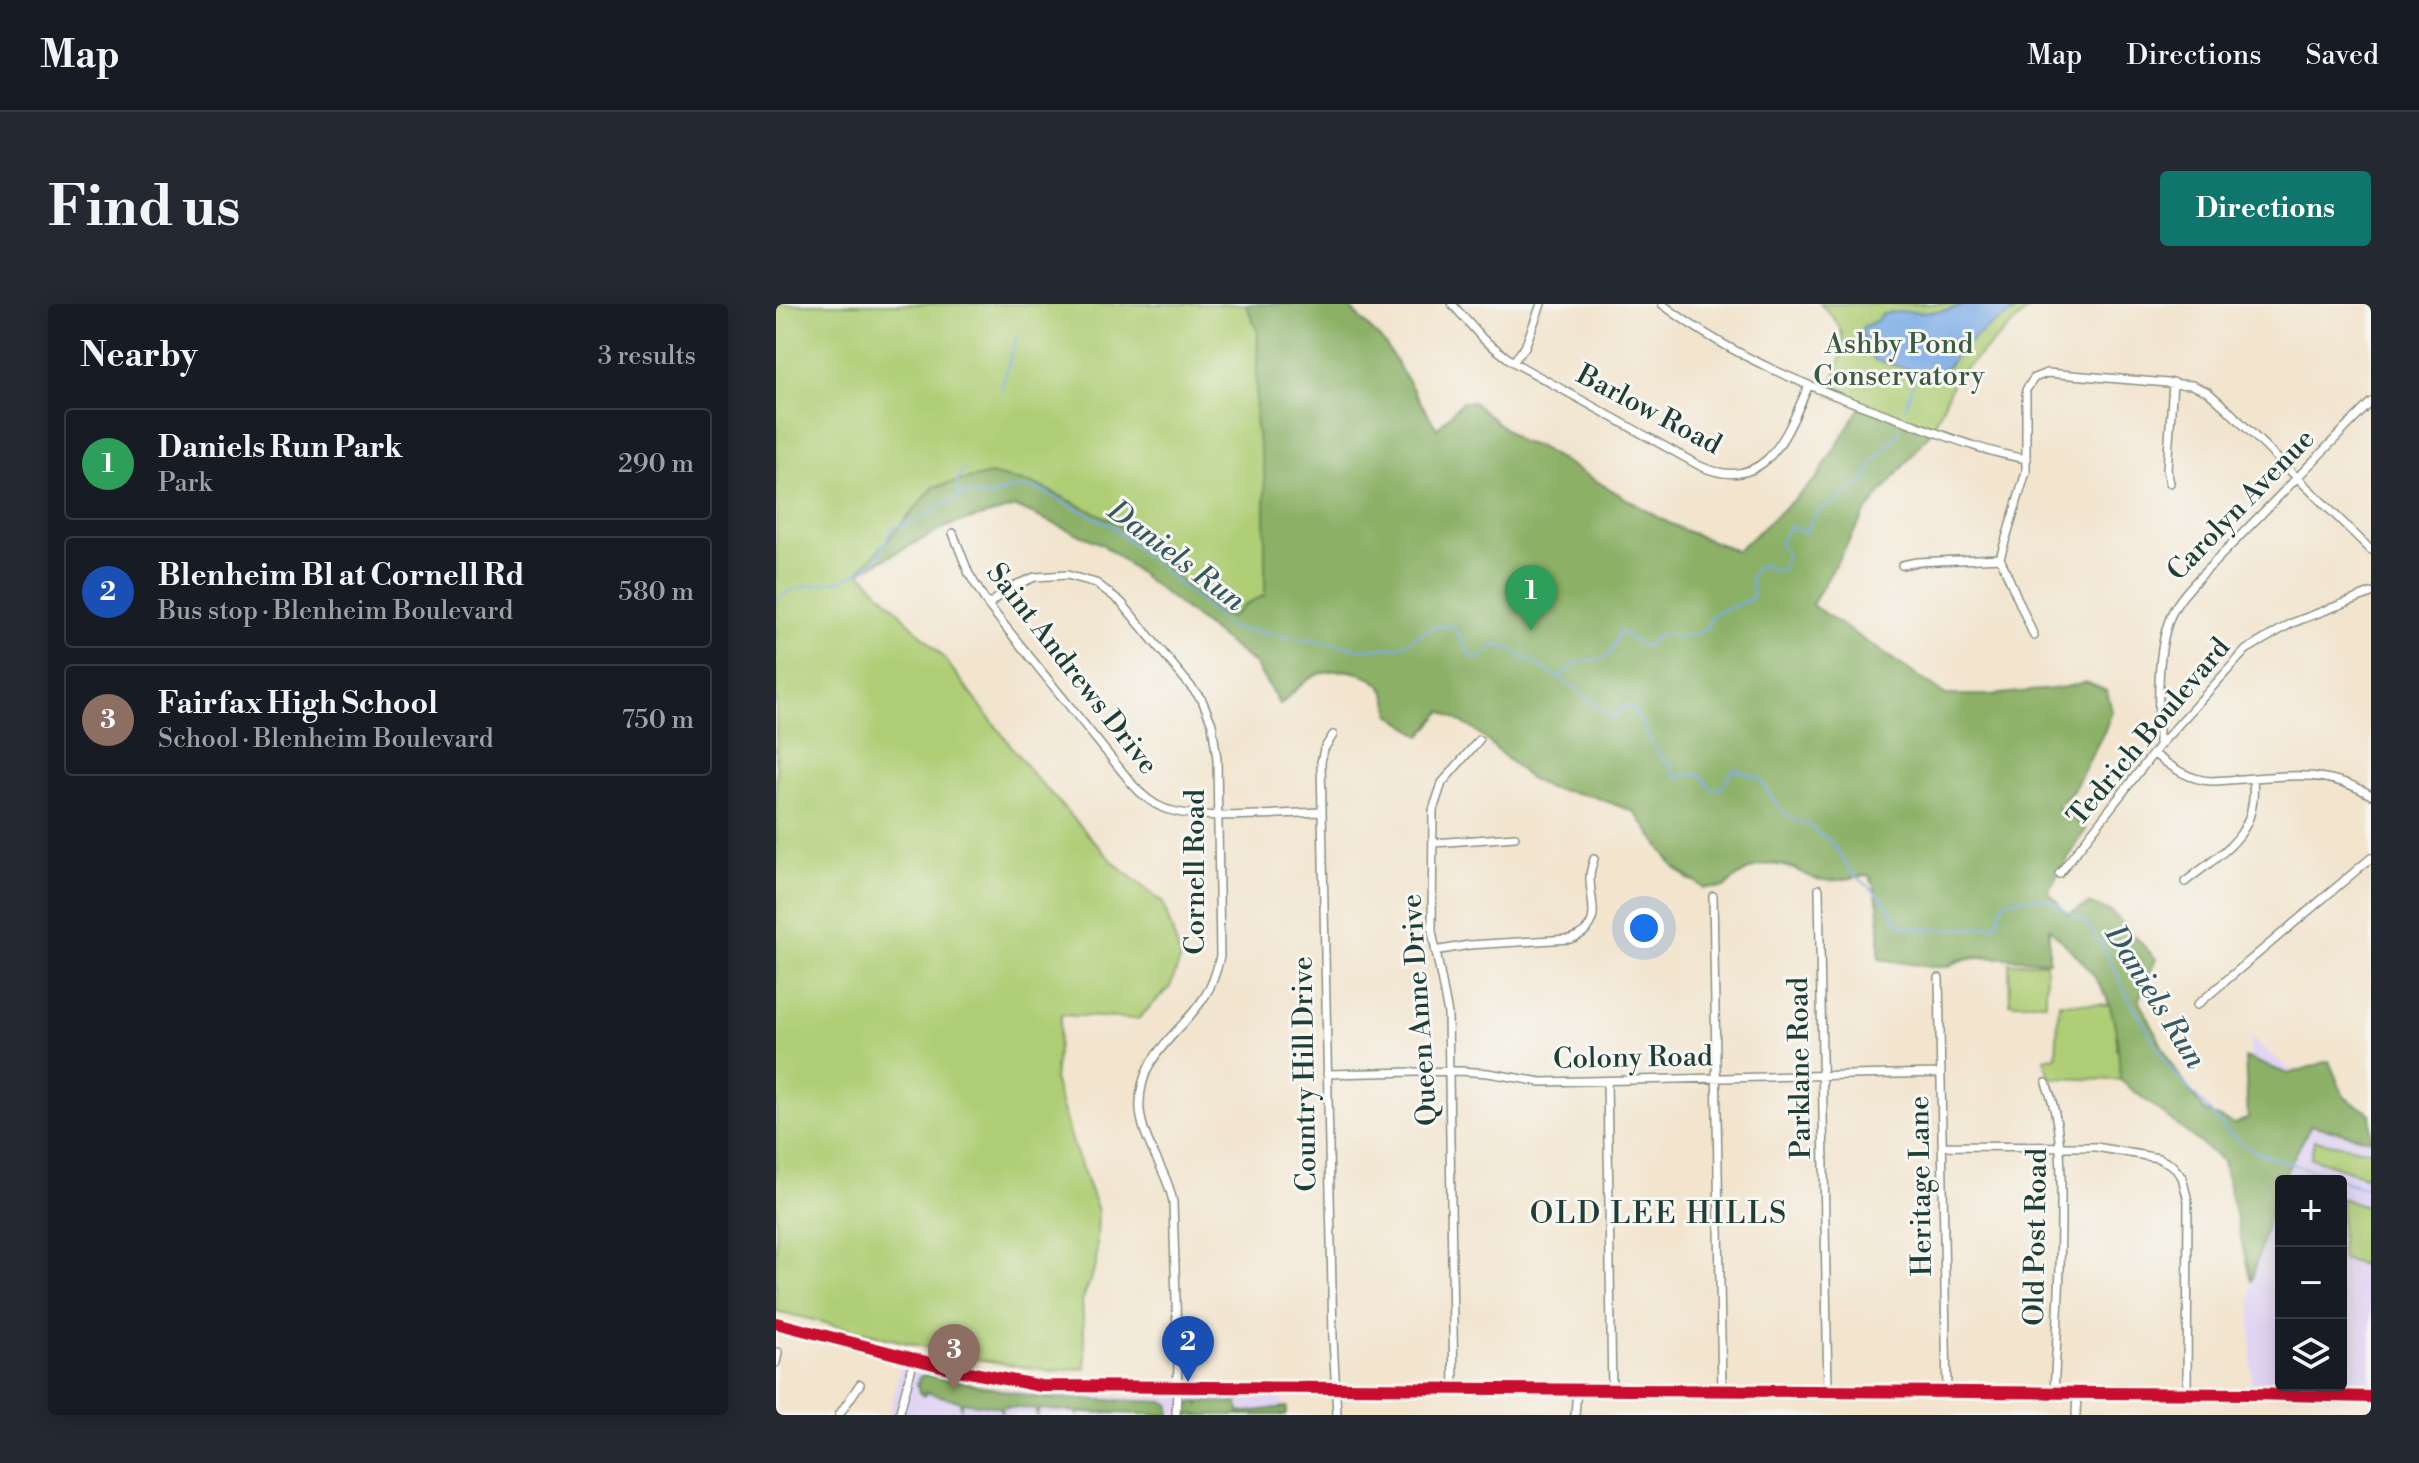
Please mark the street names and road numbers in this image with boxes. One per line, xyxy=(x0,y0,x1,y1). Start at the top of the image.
street label: Barlow Road xyxy=(1570,357,1727,463)
street label: Carolyn Avenue xyxy=(2160,422,2322,588)
street label: Saint Andrews Drive xyxy=(979,556,1165,782)
street label: Tedrich Boulevard xyxy=(2060,631,2238,833)
street label: Cornell Road xyxy=(1178,789,1213,955)
street label: Queen Anne Drive xyxy=(1394,893,1446,1127)
street label: Country Hill Drive xyxy=(1285,956,1325,1192)
street label: Parklane Road xyxy=(1781,977,1819,1159)
street label: Colony Road xyxy=(1553,1039,1713,1077)
street label: Heritage Lane xyxy=(1902,1096,1940,1276)
street label: Old Post Road xyxy=(2017,1148,2055,1326)

